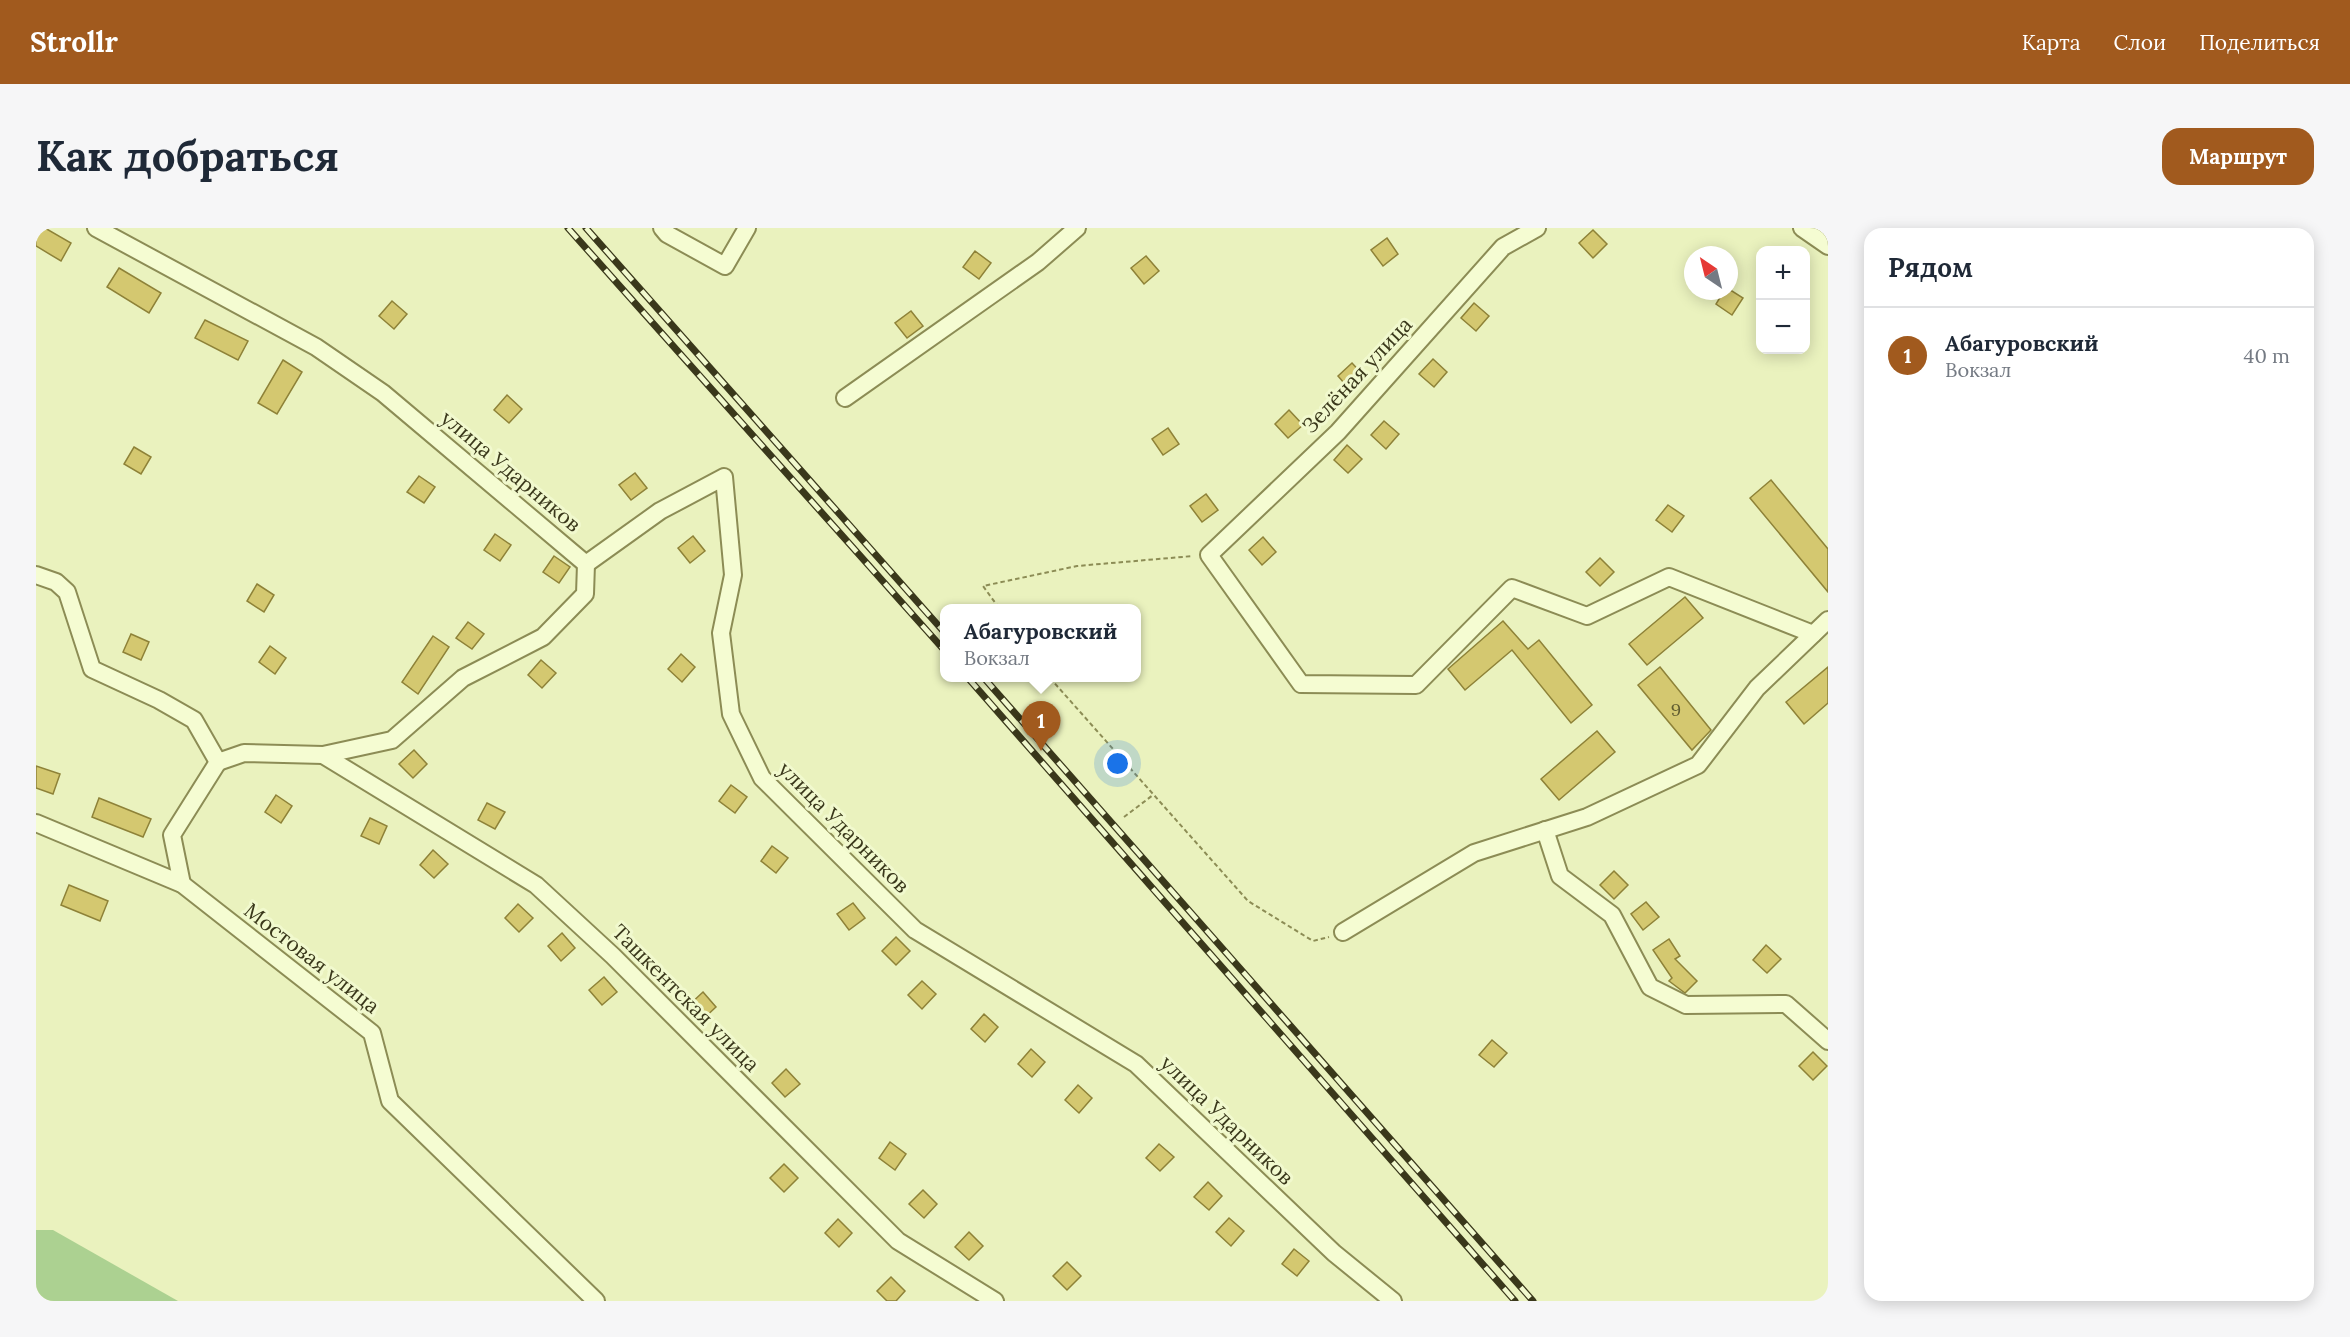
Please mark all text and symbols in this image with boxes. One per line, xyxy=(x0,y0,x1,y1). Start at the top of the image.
text: Strollr xyxy=(30,24,118,60)
text: Карта xyxy=(2022,29,2081,56)
text: Слои xyxy=(2114,29,2166,56)
text: Поделиться xyxy=(2199,29,2320,56)
button: Маршрут xyxy=(2162,128,2314,185)
text: Как добраться xyxy=(36,129,339,183)
north arrow xyxy=(1684,246,1738,300)
map controls xyxy=(1756,246,1810,354)
button: + xyxy=(1756,246,1810,300)
text: Рядом xyxy=(1888,251,1973,284)
button: − xyxy=(1756,300,1810,354)
street label: Зелёная улица xyxy=(1296,311,1418,439)
text: Абагуровский xyxy=(1945,329,2099,357)
text: 1 xyxy=(1903,343,1912,368)
text: 40 m xyxy=(2244,343,2290,368)
text: Вокзал xyxy=(1945,357,2011,382)
street label: улица Ударников xyxy=(435,404,587,538)
popup xyxy=(940,604,1141,682)
text: Абагуровский xyxy=(964,617,1117,645)
text: Вокзал xyxy=(964,645,1030,670)
house number: 9 xyxy=(1671,698,1681,721)
pin: 1 xyxy=(1022,702,1060,751)
your location xyxy=(1103,749,1132,778)
street label: улица Ударников xyxy=(773,756,915,898)
street label: Мостовая улица xyxy=(239,897,385,1019)
street label: Ташкентская улица xyxy=(607,919,766,1078)
street label: улица Ударников xyxy=(1155,1049,1299,1191)

